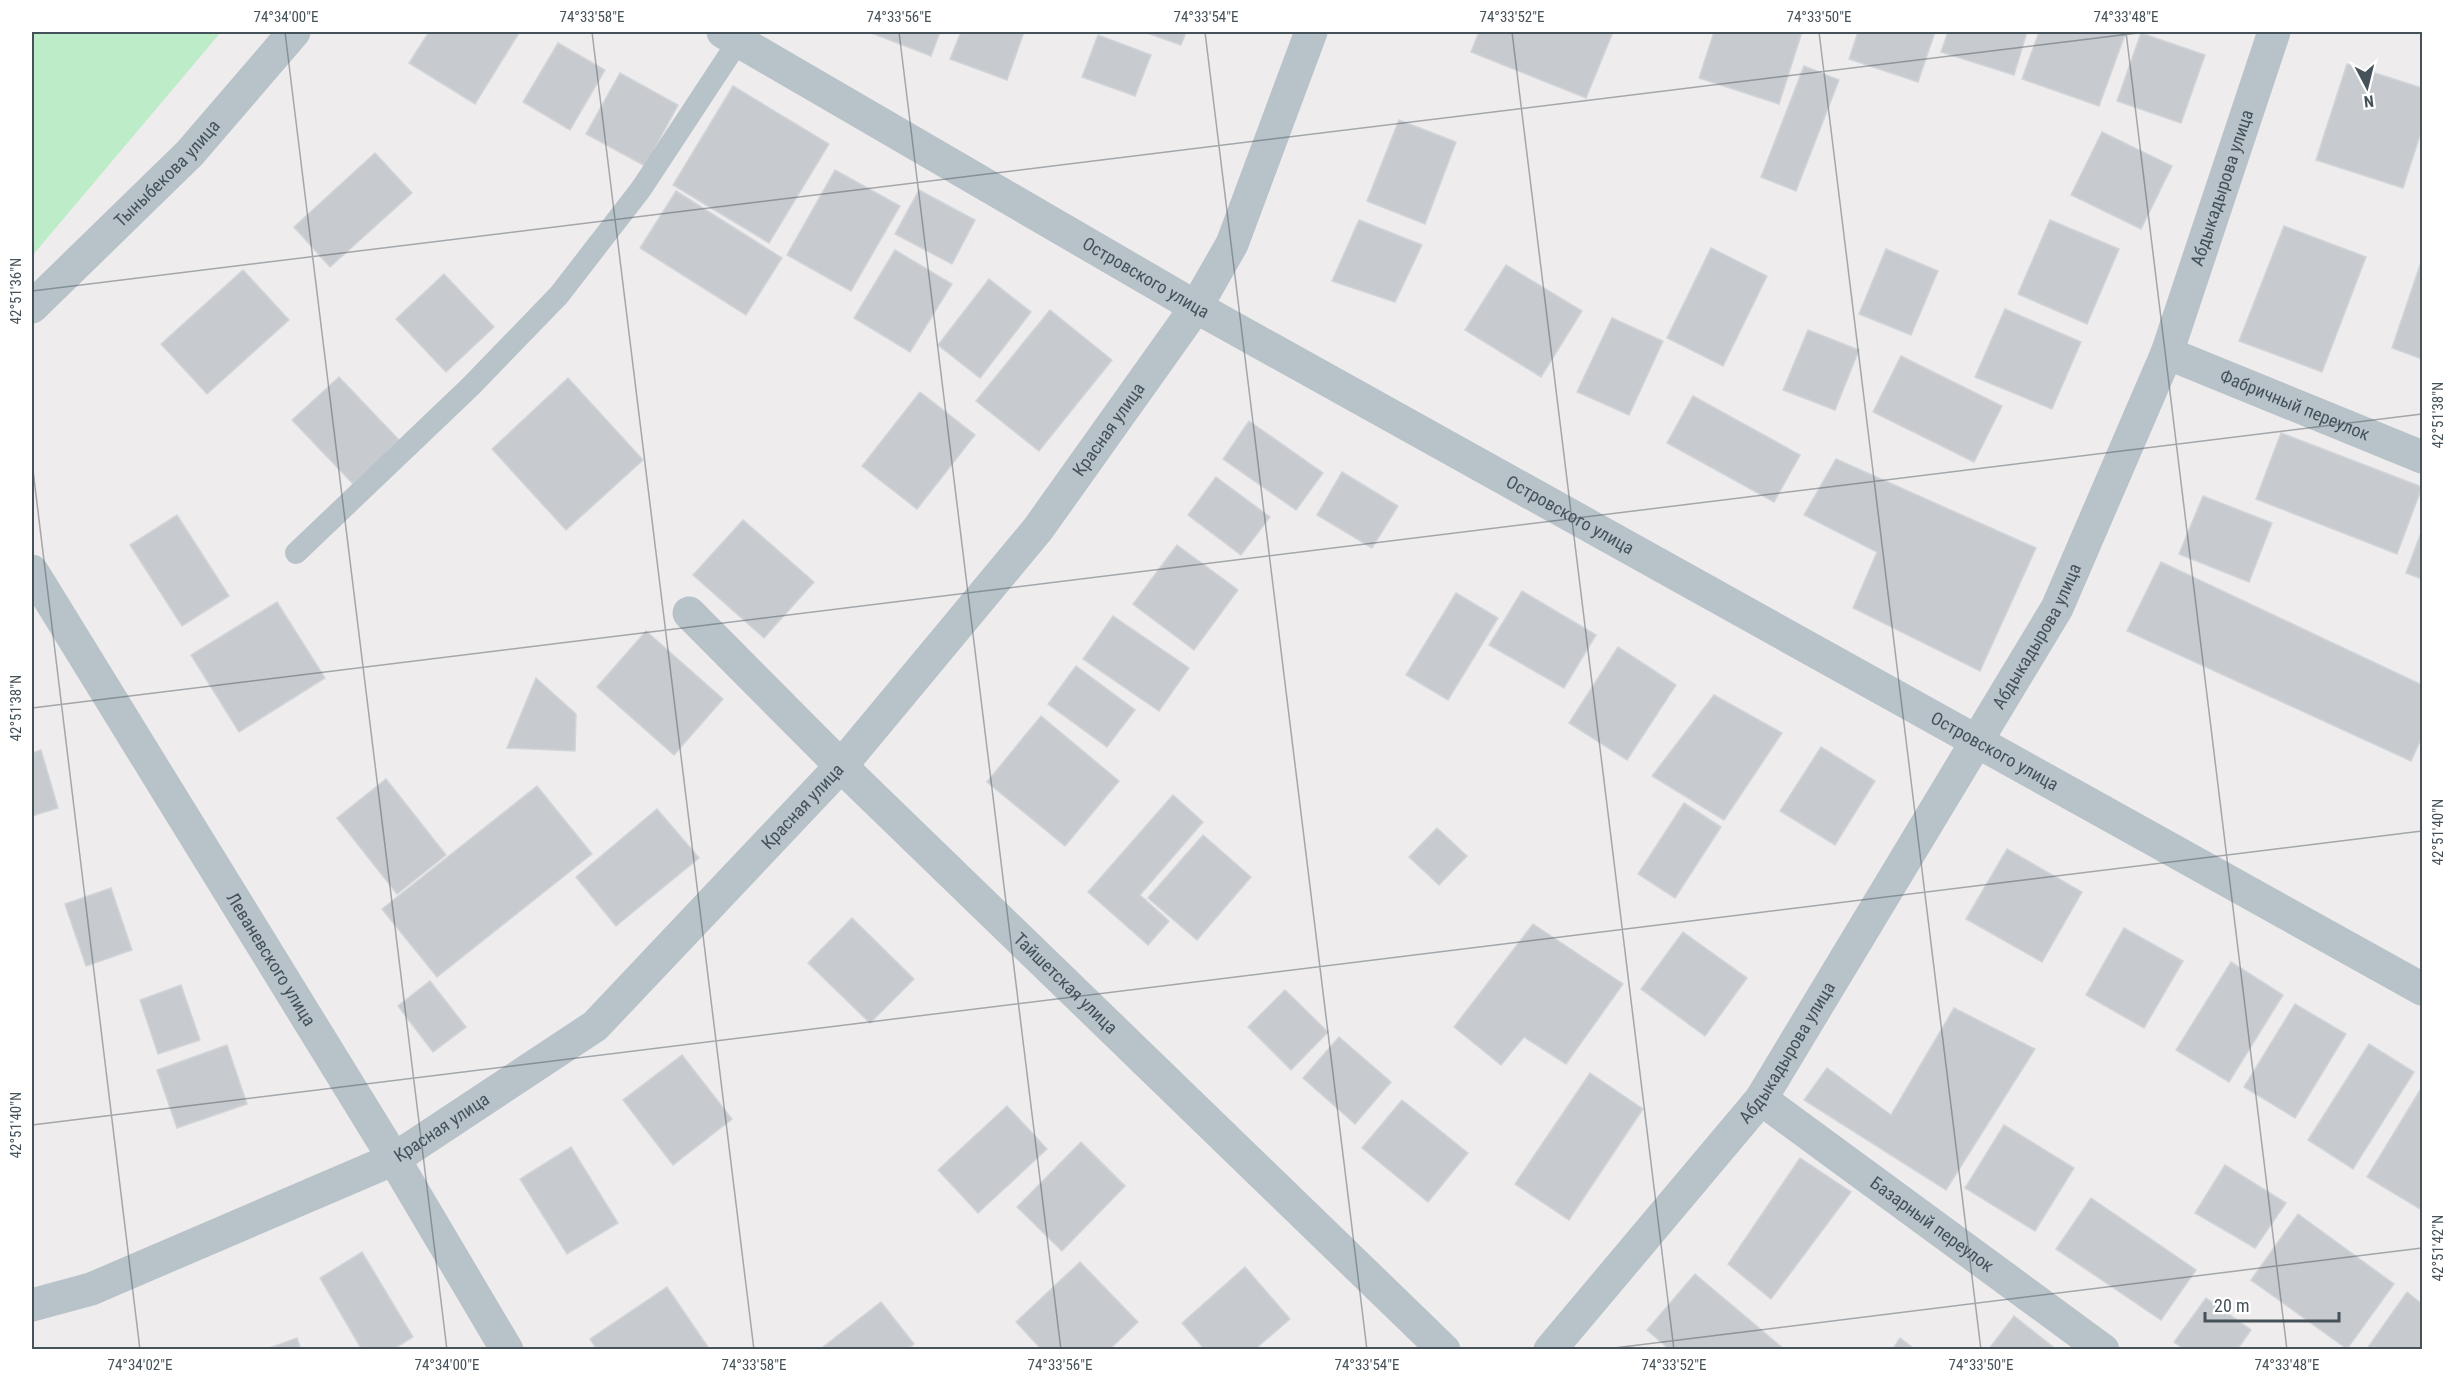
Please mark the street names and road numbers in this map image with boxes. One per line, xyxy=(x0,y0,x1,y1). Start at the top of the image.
street label: Абдыкадырова улица xyxy=(2186,107,2257,269)
street label: Тыныбекова улица xyxy=(110,115,224,231)
street label: Островского улица xyxy=(1079,232,1213,322)
street label: Фабричный переулок xyxy=(2217,365,2373,445)
street label: Красная улица xyxy=(1068,378,1149,480)
street label: Островского улица xyxy=(1503,471,1638,558)
street label: Абдыкадырова улица xyxy=(1988,560,2085,712)
street label: Островского улица xyxy=(1927,707,2062,795)
street label: Красная улица xyxy=(757,759,848,853)
street label: Леваневского улица xyxy=(222,888,321,1030)
street label: Тайшетская улица xyxy=(1009,928,1122,1038)
street label: Абдыкадырова улица xyxy=(1734,978,1839,1127)
street label: Красная улица xyxy=(390,1088,493,1166)
street label: Базарный переулок xyxy=(1866,1172,1998,1276)

